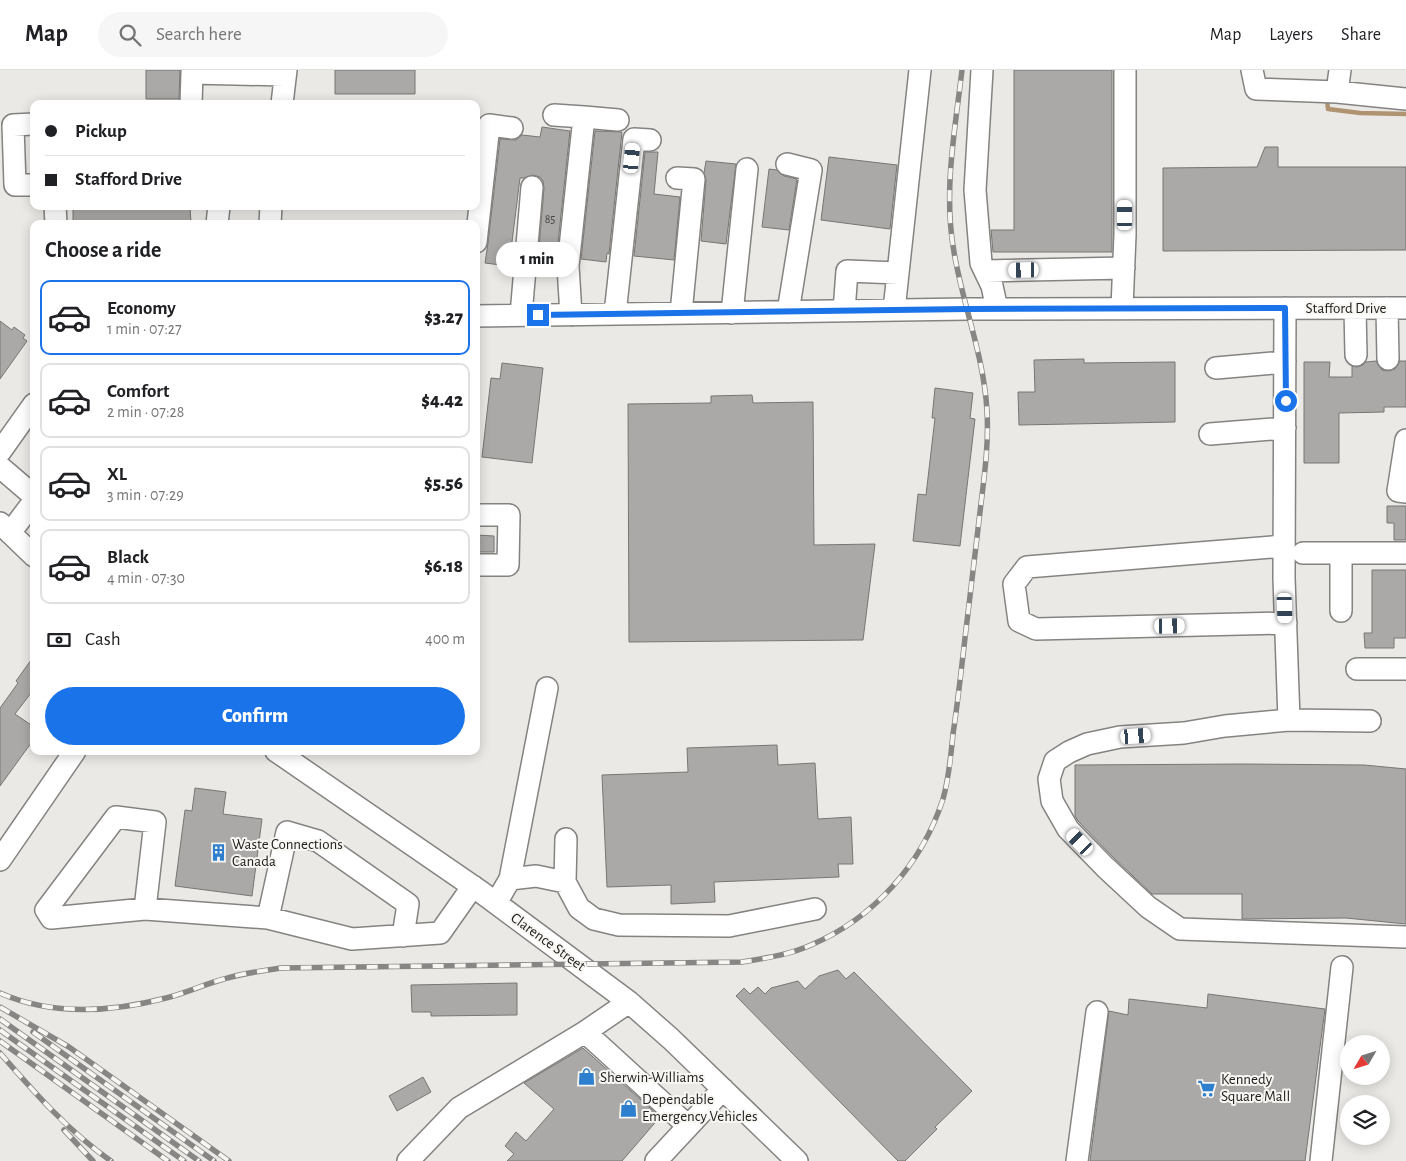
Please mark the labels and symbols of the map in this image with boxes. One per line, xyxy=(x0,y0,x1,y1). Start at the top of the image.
car xyxy=(622,142,641,174)
car xyxy=(1117,200,1132,230)
house number: 85 xyxy=(545,213,555,225)
callout: 1 min xyxy=(497,242,579,278)
car xyxy=(1008,262,1039,278)
street label: Stafford Drive xyxy=(1306,301,1387,316)
route end xyxy=(527,304,549,326)
route start xyxy=(1275,390,1297,412)
car xyxy=(1276,593,1293,623)
car xyxy=(1154,618,1185,634)
car xyxy=(1120,727,1151,745)
car xyxy=(1064,826,1095,858)
place label: Waste Connections Canada xyxy=(232,837,343,869)
building icon: Waste Connections Canada xyxy=(208,843,228,863)
street label: Clarence Street xyxy=(508,910,588,974)
north arrow xyxy=(1340,1035,1390,1085)
shop icon: Sherwin-Williams xyxy=(576,1067,596,1087)
place label: Sherwin-Williams xyxy=(600,1070,704,1085)
place label: Kennedy Square Mall xyxy=(1221,1072,1290,1104)
supermarket icon: Kennedy Square Mall xyxy=(1197,1078,1217,1098)
place label: Dependable Emergency Vehicles xyxy=(642,1092,758,1124)
shop icon: Dependable Emergency Vehicles xyxy=(618,1098,638,1118)

